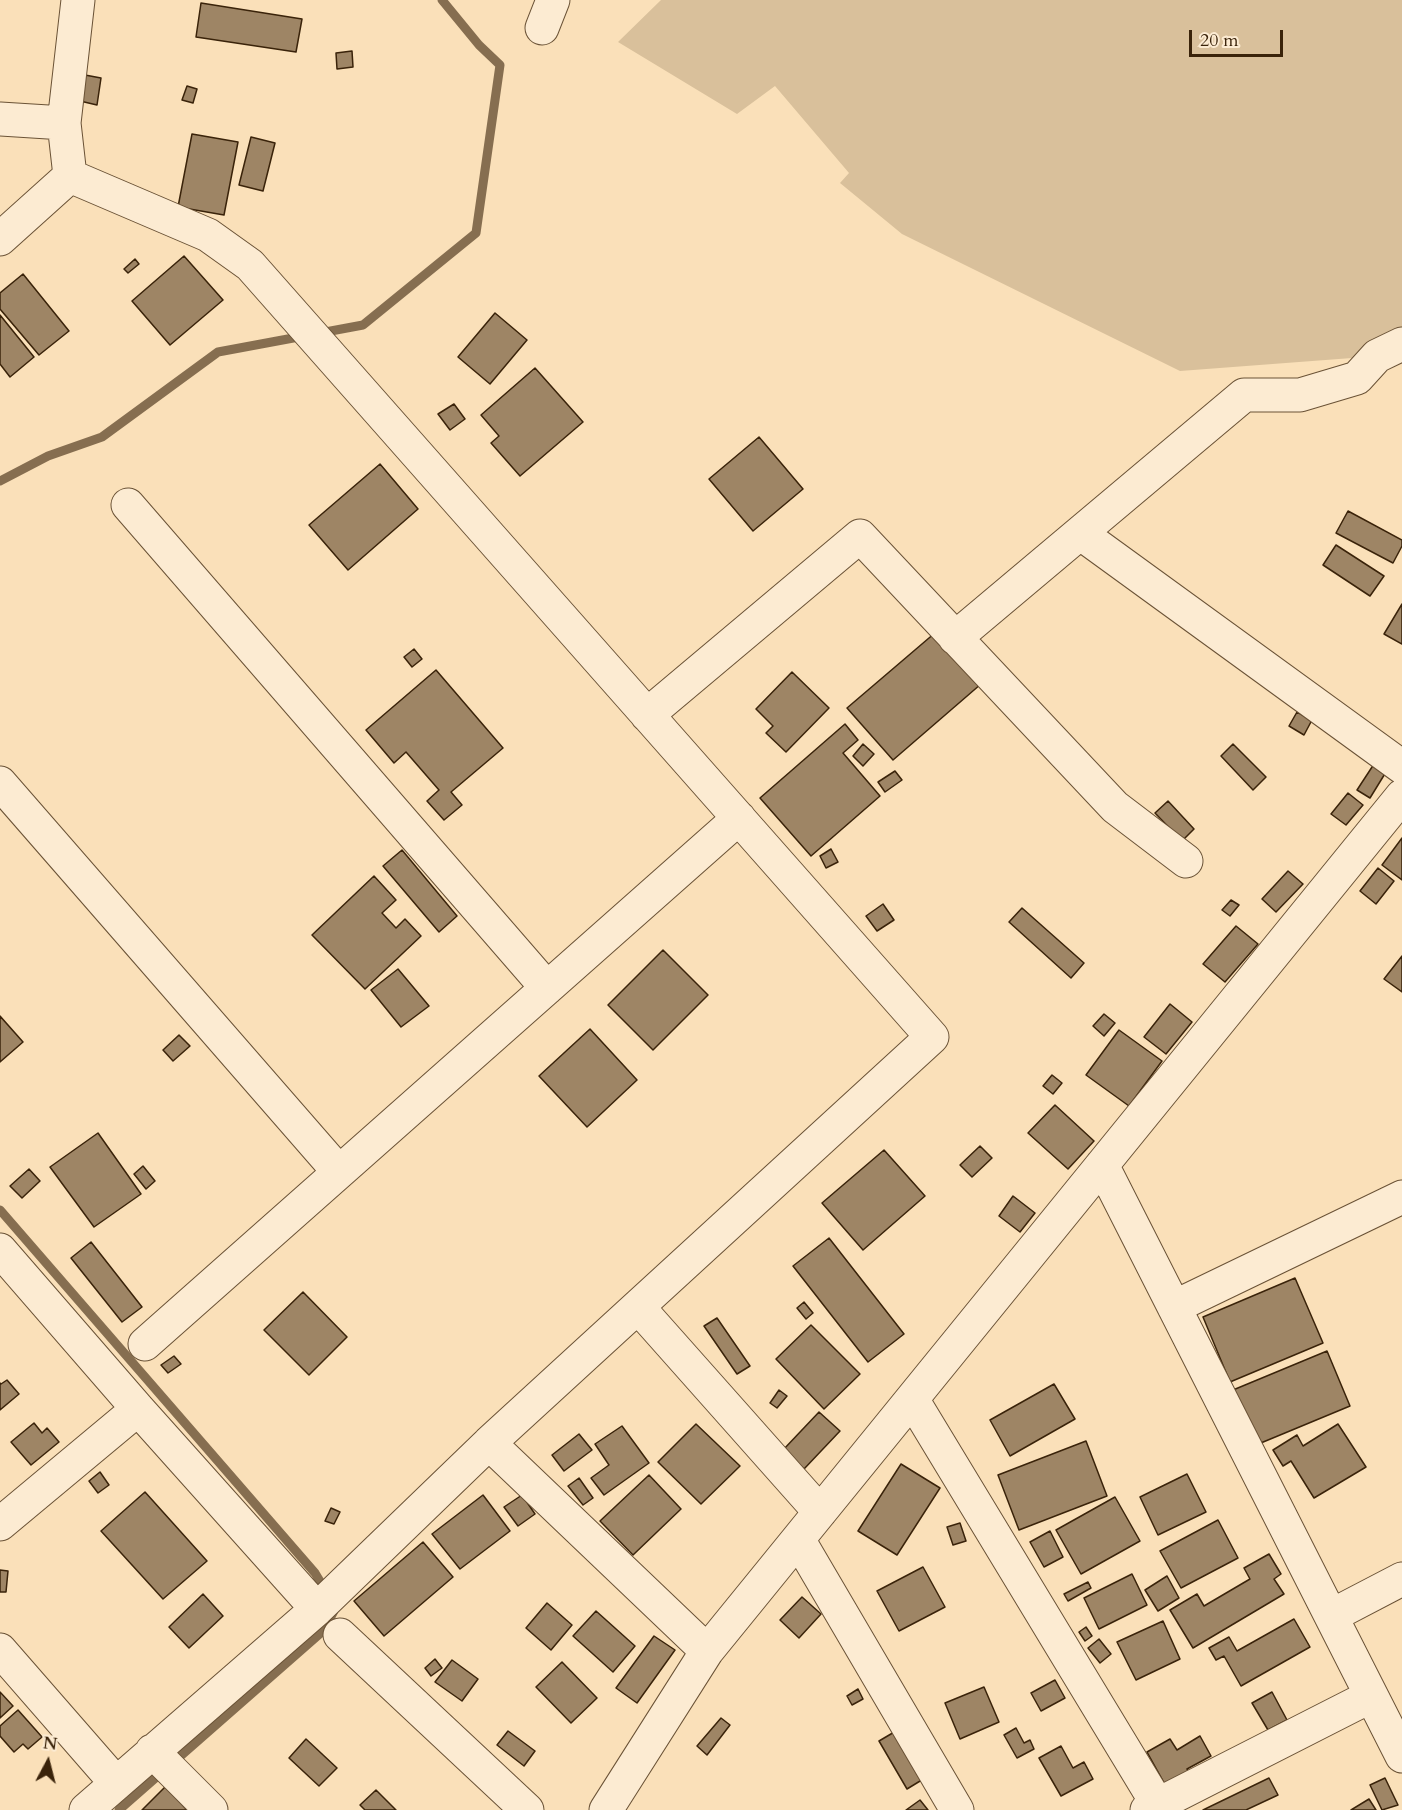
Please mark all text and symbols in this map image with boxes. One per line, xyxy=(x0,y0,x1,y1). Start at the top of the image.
scale bar xyxy=(1192,18,1286,56)
text: 20 m xyxy=(1200,28,1239,53)
north arrow xyxy=(18,1732,78,1792)
text: N xyxy=(42,1732,58,1756)

